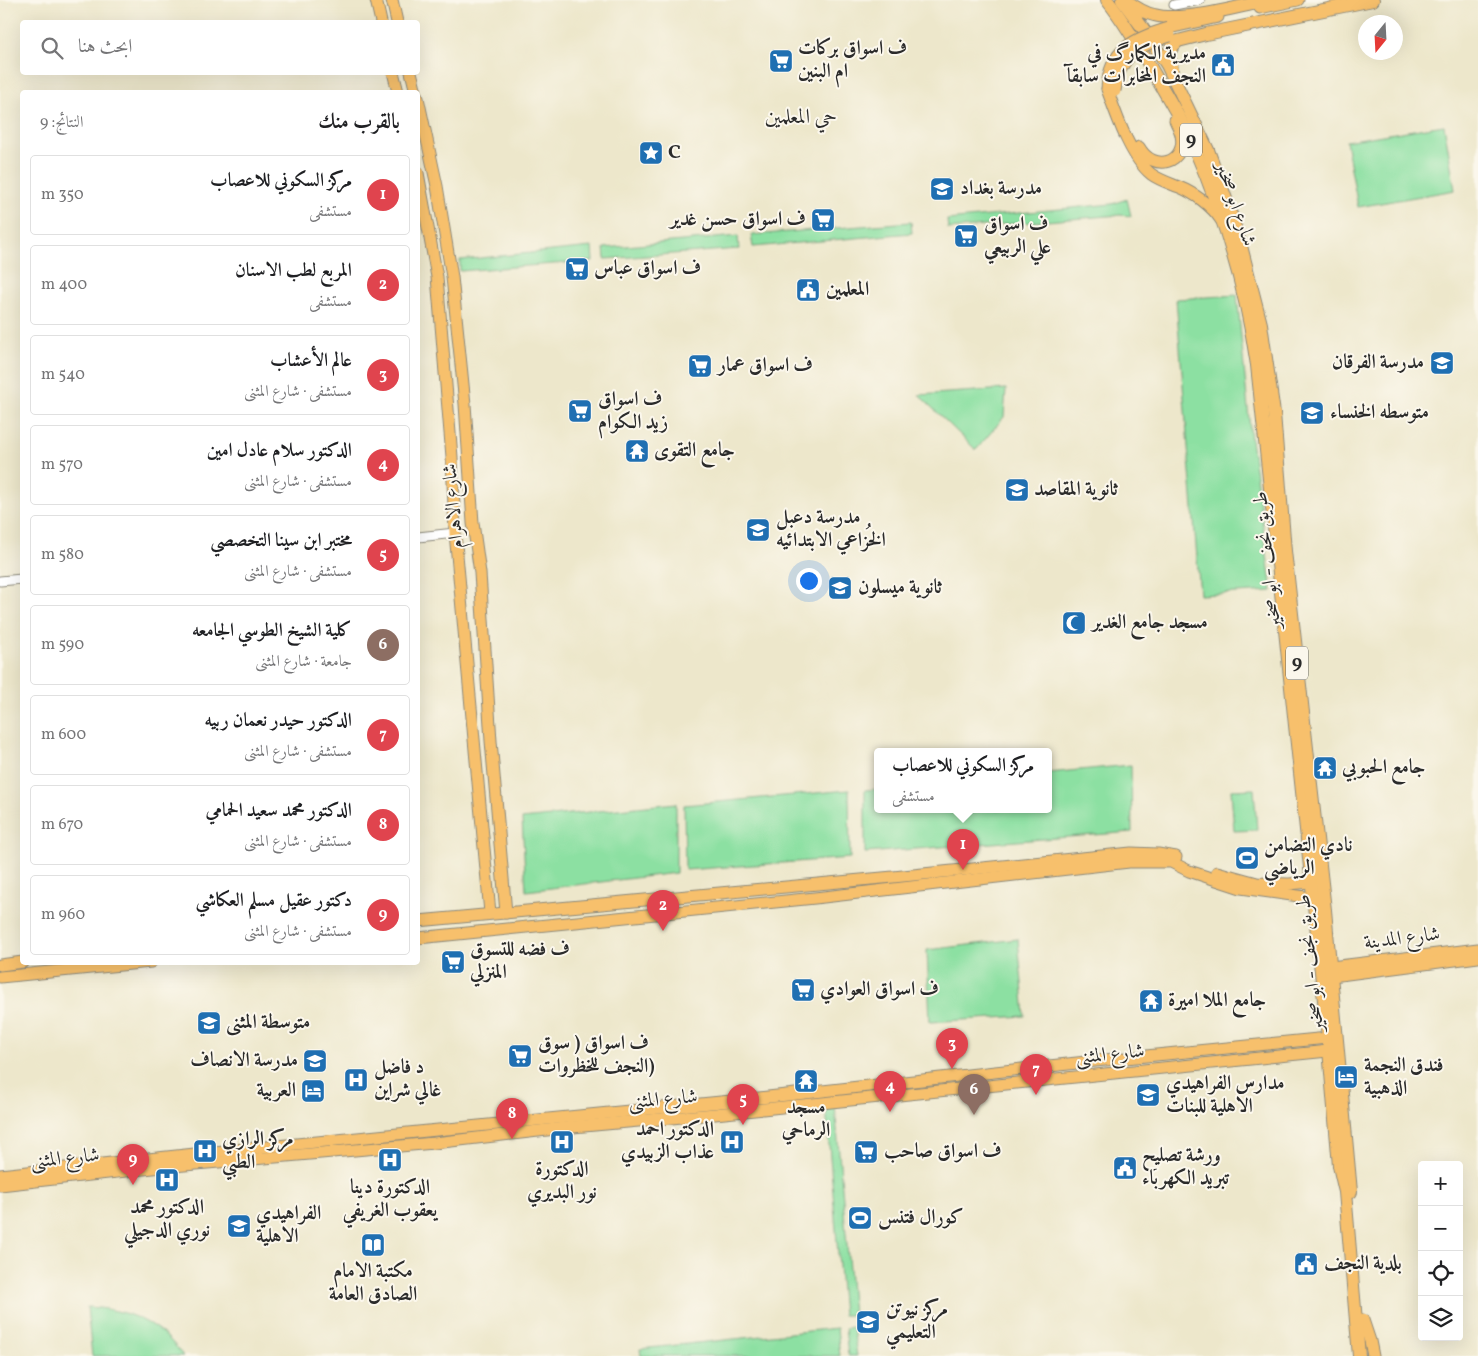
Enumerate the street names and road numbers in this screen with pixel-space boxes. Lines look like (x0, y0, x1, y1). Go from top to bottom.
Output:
road number: 9 (1180, 124, 1202, 156)
street label: شارع ابو صخير (1205, 156, 1263, 251)
street label: شارع الاهرام (436, 462, 474, 550)
street label: طريق نجف - ابو صخير (1247, 490, 1289, 632)
road number: 9 (1286, 646, 1308, 680)
street label: طريق نجف - ابو صخير (1290, 893, 1332, 1035)
street label: شارع المدينة (1362, 920, 1442, 960)
street label: شارع المثنى (1074, 1037, 1146, 1075)
street label: شارع المثنى (627, 1083, 699, 1119)
street label: شارع المثنى (29, 1141, 101, 1179)

